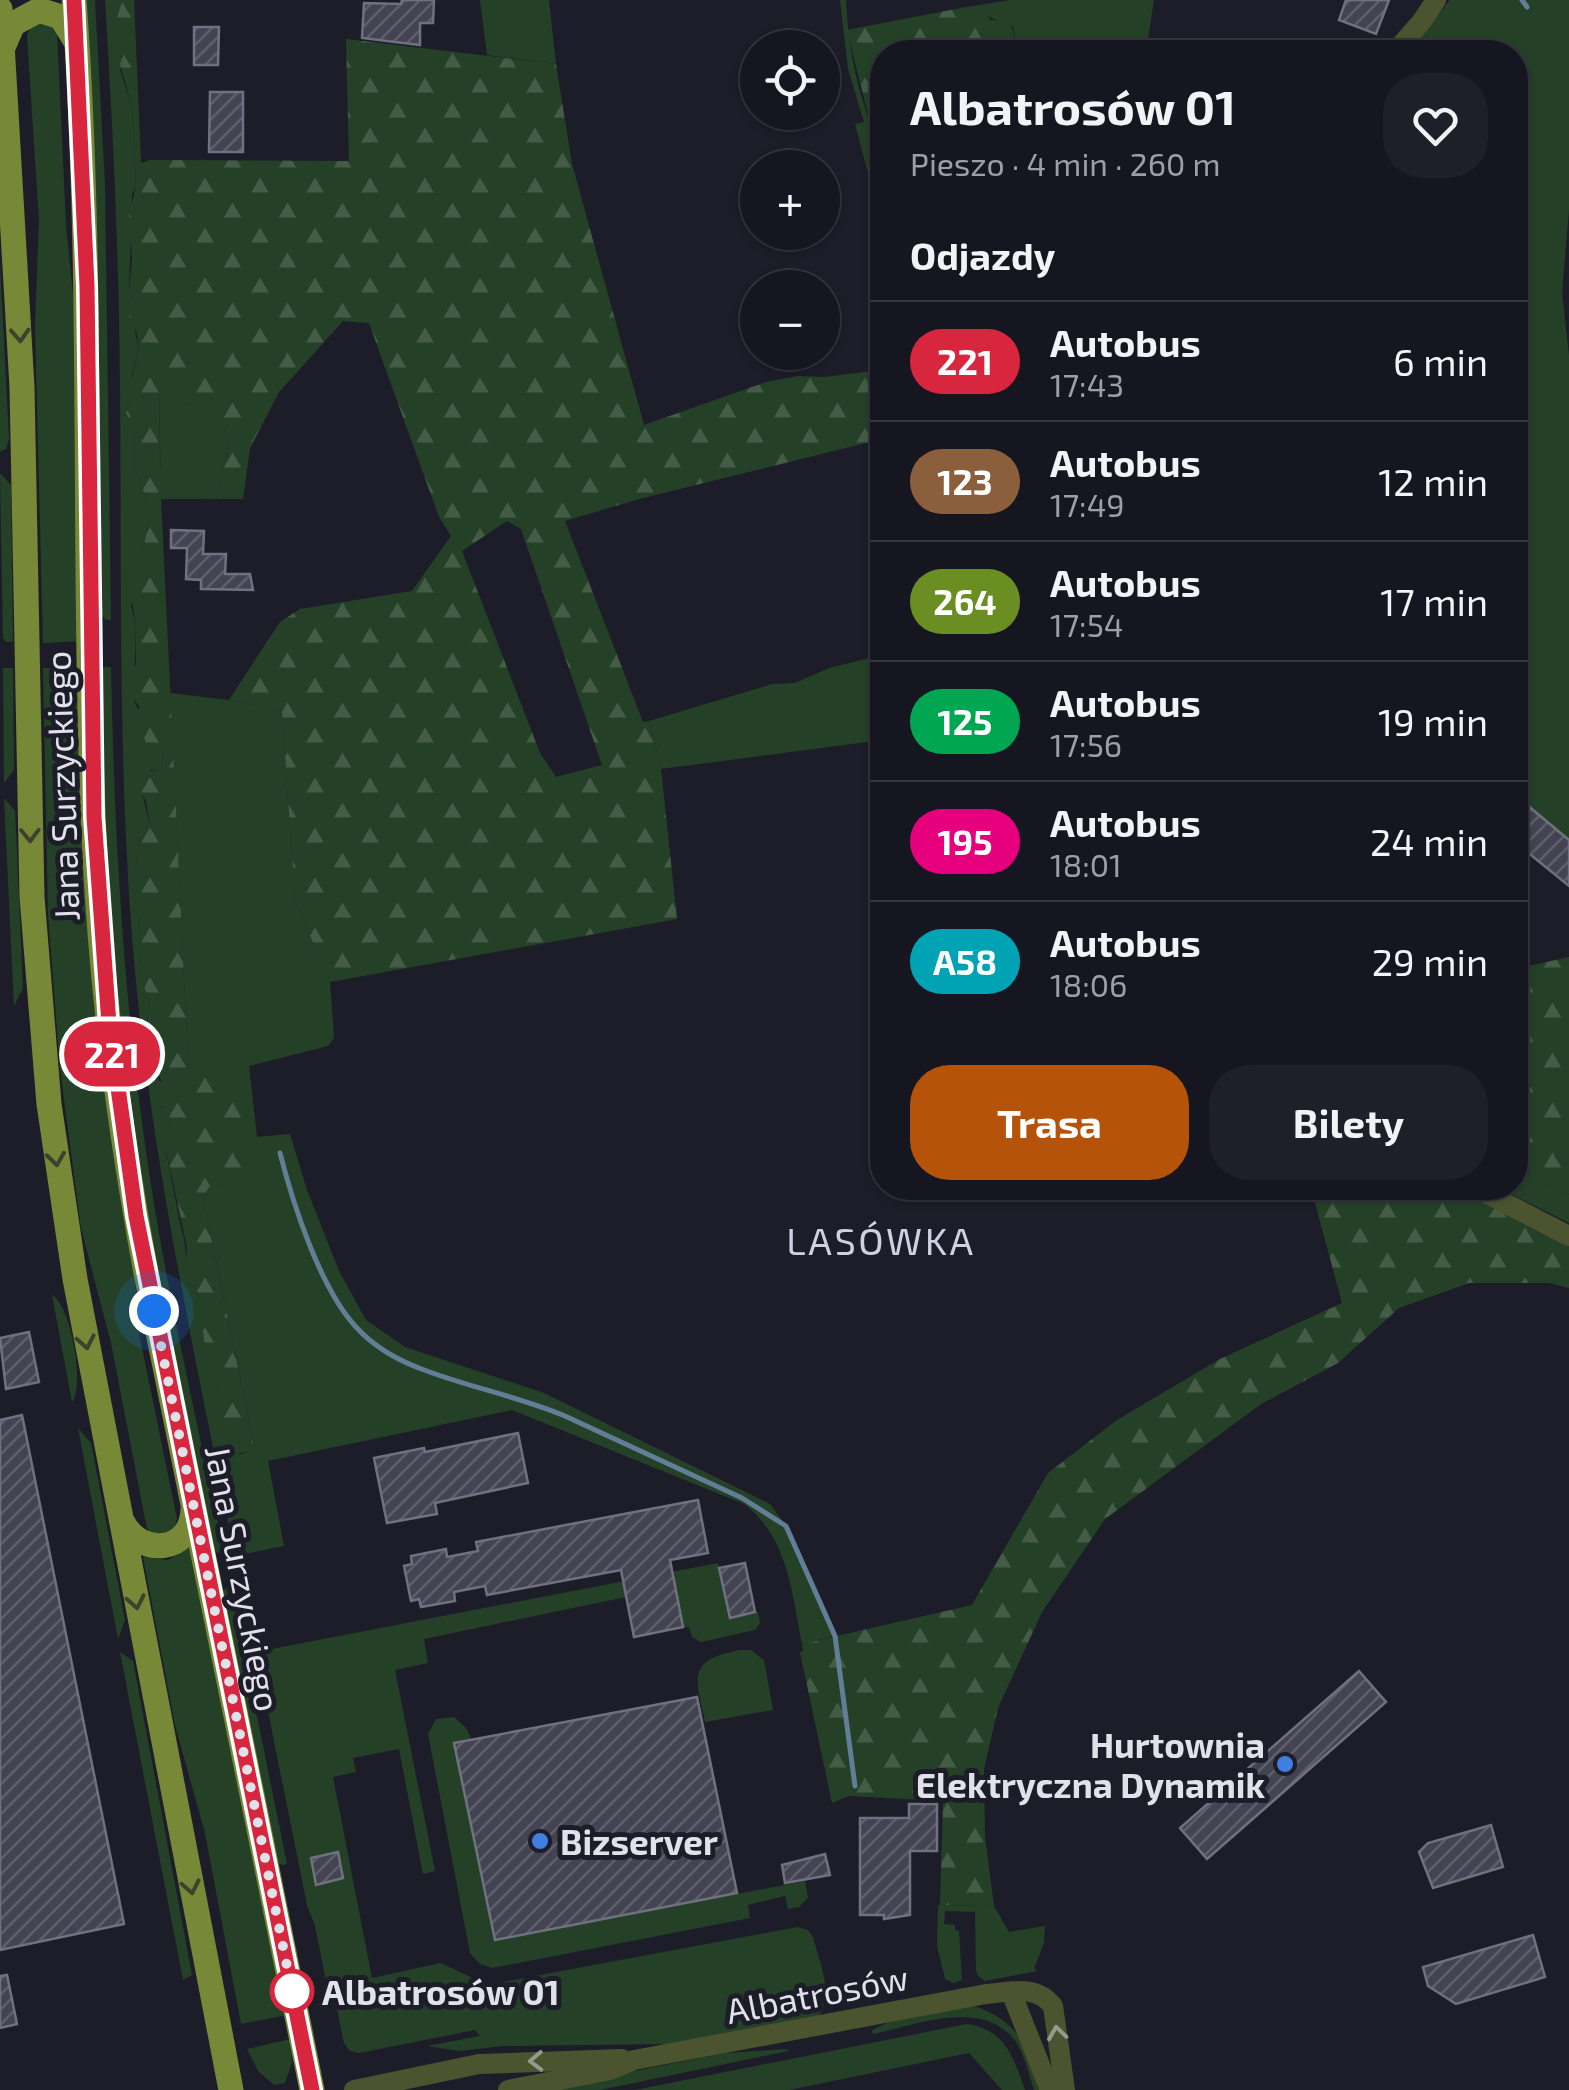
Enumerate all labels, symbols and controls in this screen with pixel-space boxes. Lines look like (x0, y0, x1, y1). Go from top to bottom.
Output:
map controls (740, 30, 840, 370)
button: locate (740, 30, 840, 130)
button: heart (1383, 73, 1488, 178)
text: Albatrosów 01 (910, 77, 1236, 135)
text: Pieszo · 4 min · 260 m (910, 144, 1221, 182)
button: + (740, 150, 840, 250)
text: Odjazdy (910, 232, 1055, 278)
button: − (740, 270, 840, 370)
text: Autobus (1050, 319, 1201, 365)
one-way arrow (9, 327, 30, 343)
text: 6 min (1393, 338, 1488, 384)
text: 221 (937, 340, 993, 382)
text: 17:43 (1050, 365, 1124, 403)
text: Autobus (1050, 439, 1201, 485)
text: 12 min (1378, 458, 1488, 504)
text: 123 (937, 460, 993, 502)
text: 17:49 (1050, 485, 1125, 523)
text: Autobus (1050, 559, 1201, 605)
text: 17 min (1380, 578, 1488, 624)
text: 264 (933, 580, 997, 622)
text: 17:54 (1050, 605, 1124, 643)
street label: Jana Surzyckiego (35, 650, 87, 922)
text: Autobus (1050, 679, 1201, 725)
text: 19 min (1378, 698, 1488, 744)
text: 125 (938, 700, 992, 742)
text: 17:56 (1050, 725, 1122, 763)
text: Autobus (1050, 799, 1201, 845)
text: 24 min (1370, 818, 1488, 864)
text: 195 (937, 820, 993, 862)
one-way arrow (20, 827, 41, 843)
text: 18:01 (1050, 845, 1122, 883)
text: Autobus (1050, 919, 1201, 965)
text: 29 min (1372, 938, 1488, 984)
text: A58 (933, 940, 997, 982)
text: 18:06 (1050, 965, 1127, 1003)
line badge: 221 (54, 1022, 170, 1086)
text: 221 (84, 1033, 140, 1075)
button: Trasa (910, 1065, 1189, 1180)
button: Bilety (1209, 1065, 1488, 1180)
one-way arrow (45, 1150, 66, 1167)
district label: LASÓWKA (786, 1217, 976, 1263)
your location (129, 1286, 179, 1336)
one-way arrow (75, 1333, 96, 1350)
street label: Jana Surzyckiego (198, 1442, 290, 1714)
one-way arrow (124, 1594, 145, 1611)
place label: Hurtownia Elektryczna Dynamik (916, 1723, 1265, 1806)
marker: Hurtownia Elektryczna Dynamik (1274, 1753, 1296, 1775)
place label: Bizserver (560, 1820, 718, 1862)
marker: Bizserver (529, 1830, 551, 1852)
one-way arrow (180, 1879, 201, 1896)
street label: Albatrosów (722, 1955, 912, 2031)
marker: Albatrosów 01 (271, 1970, 313, 2012)
place label: Albatrosów 01 (322, 1970, 560, 2012)
one-way arrow (1048, 2025, 1069, 2042)
one-way arrow (528, 2050, 544, 2071)

